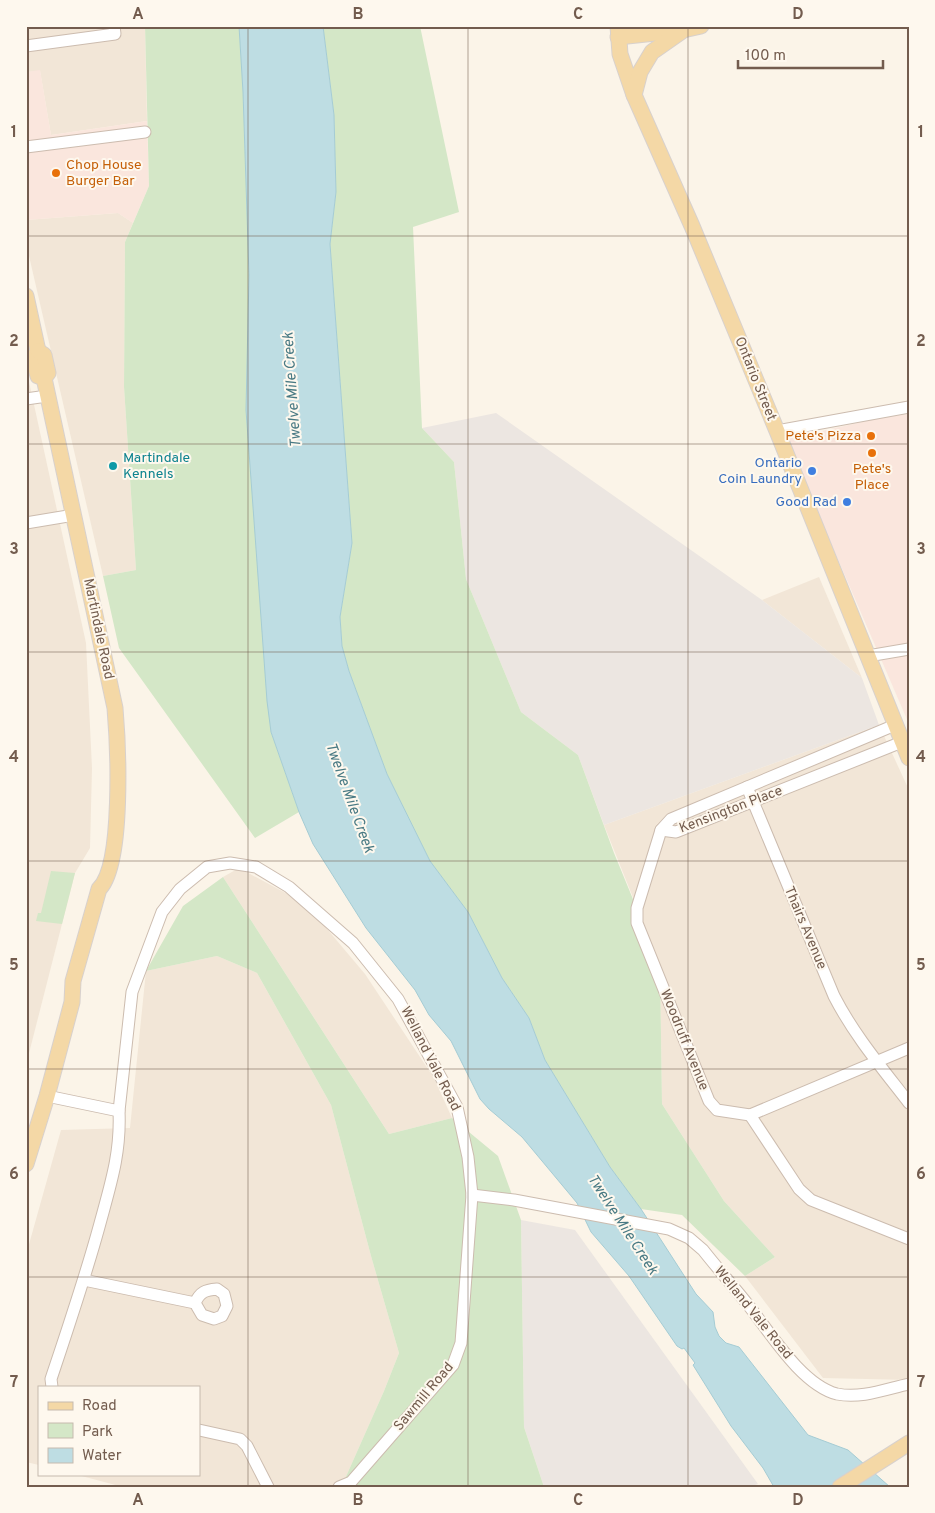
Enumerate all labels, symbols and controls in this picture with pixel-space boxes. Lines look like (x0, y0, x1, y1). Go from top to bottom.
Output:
text: A (132, 5, 144, 25)
text: B (352, 5, 364, 25)
text: C (573, 5, 583, 25)
text: D (792, 5, 804, 25)
scale bar (738, 38, 882, 70)
text: 100 m (745, 47, 786, 66)
text: 1 (11, 123, 17, 143)
text: 1 (918, 123, 924, 143)
place label: Chop House Burger Bar (66, 157, 142, 190)
marker: Chop House Burger Bar (50, 167, 62, 179)
water label: Twelve Mile Creek (279, 331, 307, 448)
text: 2 (9, 332, 19, 352)
text: 2 (916, 332, 926, 352)
street label: Ontario Street (730, 334, 780, 424)
place label: Pete's Pizza (785, 428, 861, 445)
marker: Pete's Pizza (865, 430, 877, 442)
marker: Pete's Place (866, 447, 878, 459)
place label: Martindale Kennels (123, 450, 190, 483)
place label: Ontario Coin Laundry (718, 455, 802, 488)
marker: Martindale Kennels (107, 460, 119, 472)
place label: Pete's Place (853, 461, 891, 494)
marker: Ontario Coin Laundry (806, 465, 818, 477)
place label: Good Rad (776, 494, 837, 511)
marker: Good Rad (841, 496, 853, 508)
text: 3 (9, 540, 19, 560)
text: 3 (916, 540, 926, 560)
street label: Martindale Road (79, 577, 117, 681)
water label: Twelve Mile Creek (320, 740, 378, 856)
text: 4 (9, 748, 19, 768)
text: 4 (916, 748, 926, 768)
street label: Kensington Place (677, 782, 785, 838)
street label: Thairs Avenue (780, 884, 830, 972)
text: 5 (9, 956, 19, 976)
text: 5 (916, 956, 926, 976)
street label: Woodruff Avenue (656, 987, 712, 1093)
street label: Welland Vale Road (396, 1004, 464, 1114)
text: 6 (9, 1165, 19, 1185)
text: 6 (916, 1165, 926, 1185)
water label: Twelve Mile Creek (582, 1171, 662, 1279)
street label: Welland Vale Road (710, 1263, 796, 1363)
street label: Sawmill Road (390, 1359, 458, 1435)
text: 7 (10, 1373, 18, 1393)
text: 7 (917, 1373, 925, 1393)
legend (38, 1386, 200, 1476)
text: Road (82, 1397, 117, 1416)
text: Park (82, 1423, 113, 1442)
text: Water (82, 1447, 122, 1466)
text: A (132, 1491, 144, 1511)
text: B (352, 1491, 364, 1511)
text: C (573, 1491, 583, 1511)
text: D (792, 1491, 804, 1511)

